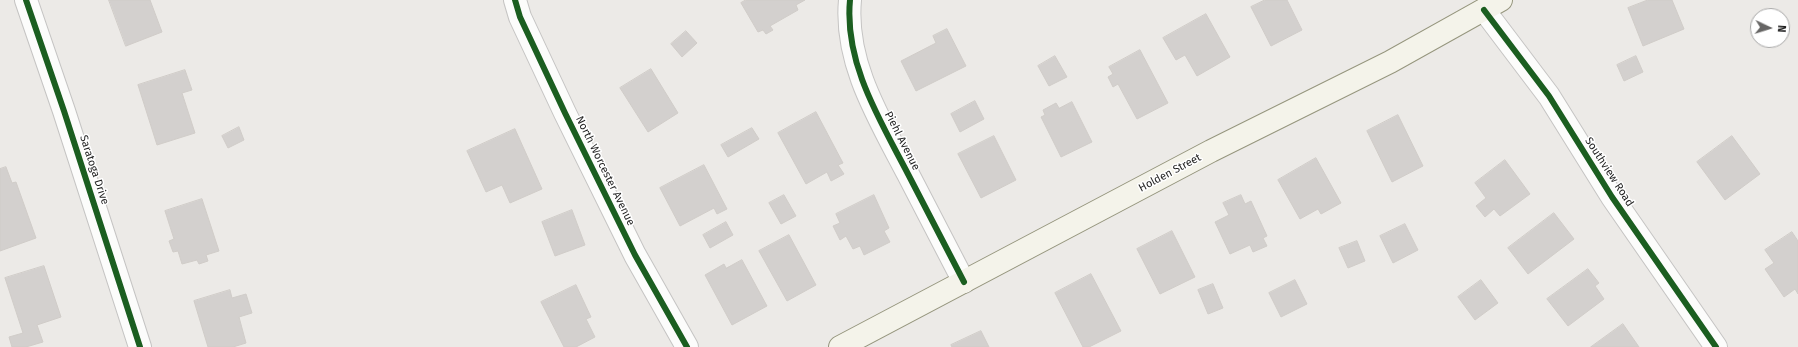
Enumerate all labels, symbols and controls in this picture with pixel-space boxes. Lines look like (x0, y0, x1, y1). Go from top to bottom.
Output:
north arrow (1750, 8, 1790, 48)
text: N (1775, 25, 1788, 33)
street label: Piehl Avenue (881, 109, 923, 173)
street label: North Worcester Avenue (573, 114, 637, 228)
street label: Saratoga Drive (77, 134, 111, 206)
street label: Southview Road (1582, 135, 1636, 209)
street label: Holden Street (1137, 151, 1203, 195)

